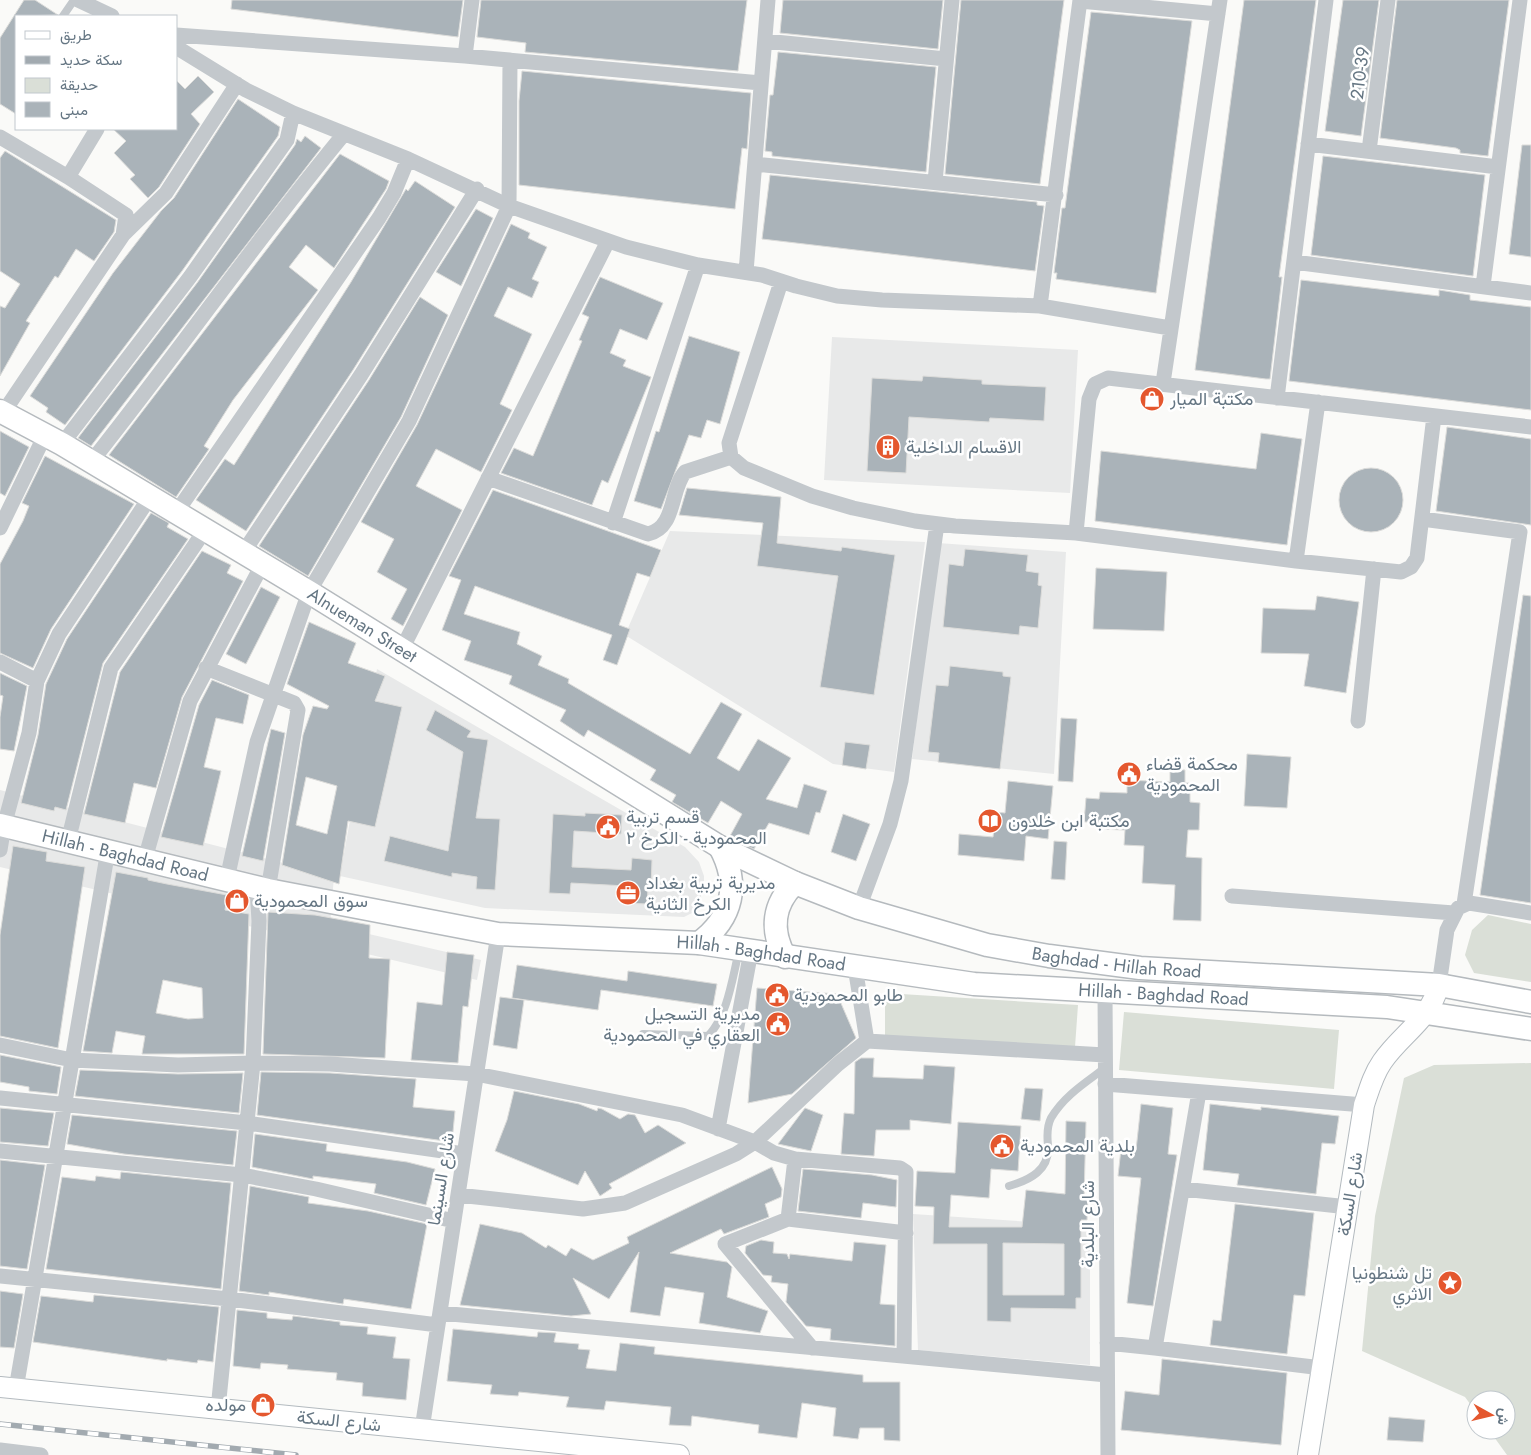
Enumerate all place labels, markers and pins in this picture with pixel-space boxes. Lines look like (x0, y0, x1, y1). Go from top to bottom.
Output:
shop icon: مكتبة الميار (1139, 386, 1165, 412)
place label: مكتبة الميار (1169, 386, 1253, 412)
building icon: الاقسام الداخلية (875, 434, 901, 460)
place label: الاقسام الداخلية (906, 434, 1021, 460)
place label: محكمة قضاء المحمودية (1146, 751, 1238, 798)
public building icon: محكمة قضاء المحمودية (1116, 761, 1142, 787)
place label: قسم تربية المحمودية - الكرخ ٢ (626, 804, 767, 851)
library icon: مكتبة ابن خلدون (977, 808, 1003, 834)
place label: مكتبة ابن خلدون (1008, 808, 1130, 834)
public building icon: قسم تربية المحمودية - الكرخ ٢ (595, 814, 621, 840)
place label: مديرية تربية بغداد الكرخ الثانية (646, 870, 775, 917)
office icon: مديرية تربية بغداد الكرخ الثانية (615, 880, 641, 906)
shop icon: سوق المحمودية (224, 888, 250, 914)
place label: سوق المحمودية (254, 888, 368, 914)
public building icon: طابو المحمودية (764, 982, 790, 1008)
place label: طابو المحمودية (794, 982, 903, 1008)
place label: مديرية التسجيل العقاري في المحمودية (603, 1001, 760, 1050)
public building icon: مديرية التسجيل العقاري في المحمودية (765, 1011, 791, 1037)
public building icon: بلدية المحمودية (989, 1133, 1015, 1159)
place label: بلدية المحمودية (1020, 1133, 1135, 1159)
place label: تل شنطونيا الاثري (1352, 1260, 1432, 1309)
place icon: تل شنطونيا الاثري (1437, 1270, 1463, 1296)
place label: مولده (205, 1392, 246, 1418)
shop icon: مولده (250, 1392, 276, 1418)

